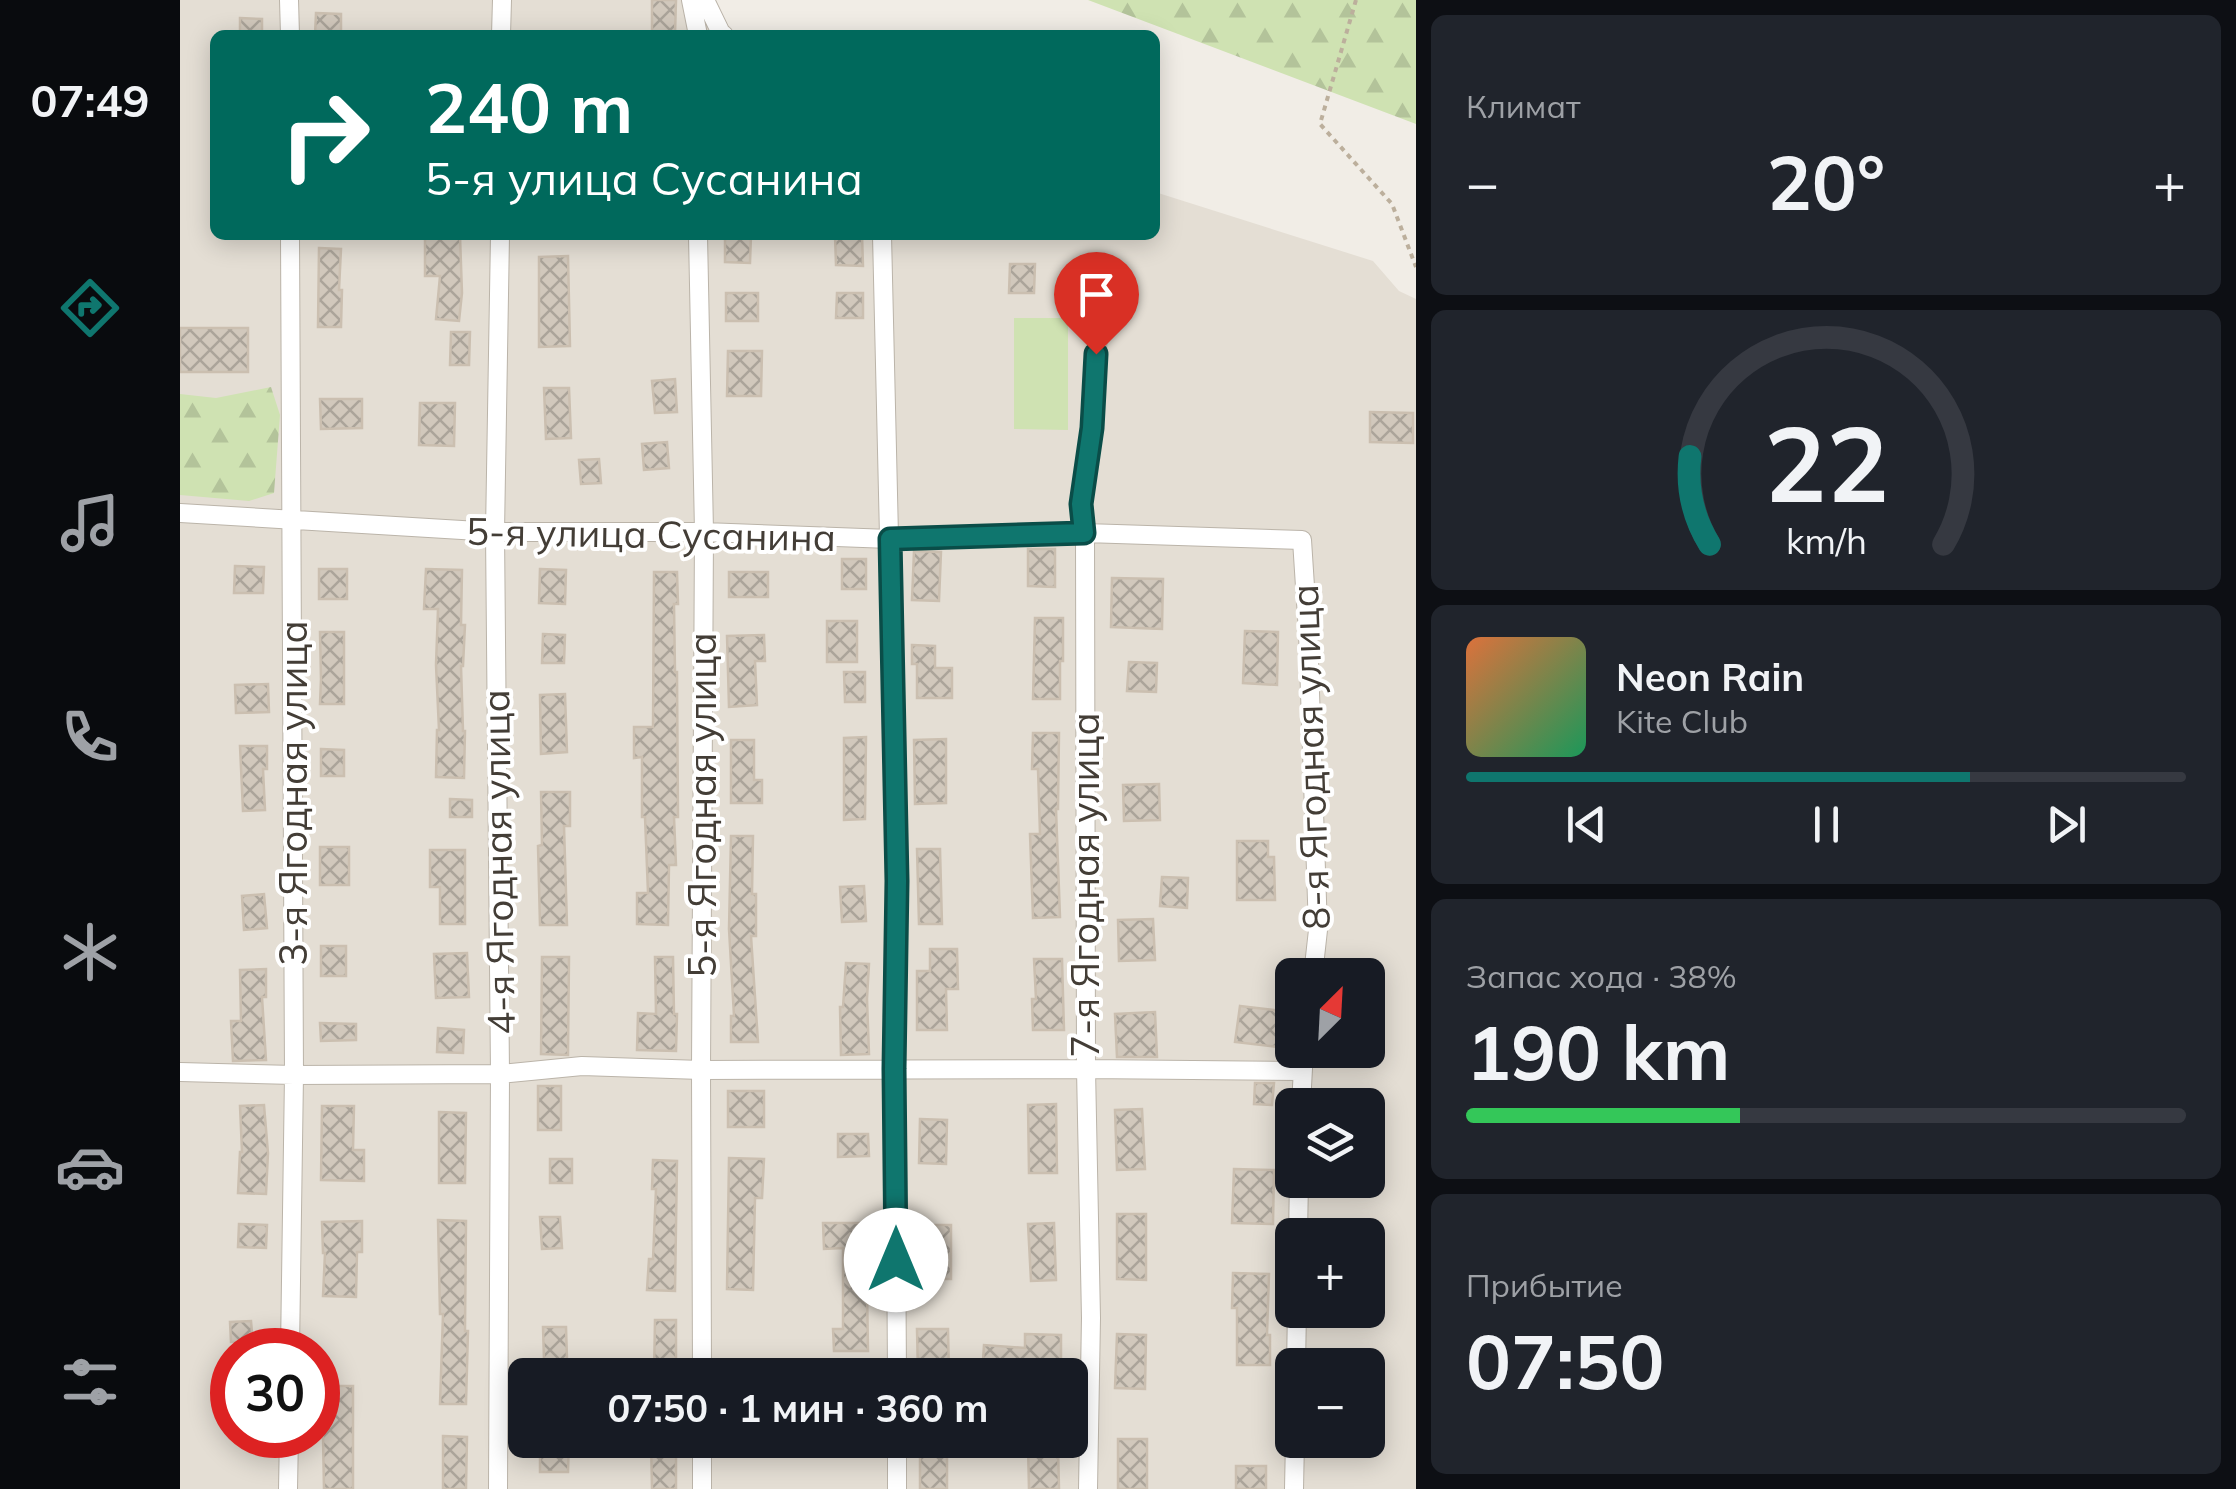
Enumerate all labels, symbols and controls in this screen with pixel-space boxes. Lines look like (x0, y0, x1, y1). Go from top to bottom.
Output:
text: 240 m (425, 63, 633, 151)
icon: right (260, 70, 390, 200)
text: 07:49 (30, 72, 150, 128)
text: Климат (1466, 86, 1580, 126)
text: 20° (1767, 135, 1885, 229)
text: − (1466, 148, 1499, 217)
text: + (2153, 148, 2186, 217)
text: 5-я улица Сусанина (425, 150, 863, 206)
pin (1054, 252, 1139, 355)
icon: arrive (1069, 267, 1124, 322)
icon: directions (55, 273, 125, 343)
text: 22 (1764, 397, 1888, 528)
icon: music (55, 488, 125, 558)
street label: 5-я улица Сусанина (466, 507, 836, 561)
text: km/h (1786, 518, 1866, 563)
street label: 8-я Ягодная улица (1280, 584, 1340, 930)
street label: 3-я Ягодная улица (269, 620, 317, 966)
street label: 5-я Ягодная улица (678, 632, 726, 978)
text: Neon Rain (1616, 653, 1804, 701)
street label: 4-я Ягодная улица (471, 689, 525, 1035)
text: Kite Club (1616, 701, 1748, 741)
icon: phone (55, 702, 125, 772)
street label: 7-я Ягодная улица (1061, 712, 1109, 1058)
icon: previous (1559, 797, 1614, 852)
icon: pause (1799, 797, 1854, 852)
icon: next (2039, 797, 2094, 852)
icon: climate (55, 917, 125, 987)
text: Запас хода · 38% (1466, 956, 1737, 996)
north arrow (1275, 958, 1385, 1068)
map controls (1275, 958, 1385, 1458)
text: 190 km (1466, 1005, 1730, 1099)
button: layers (1275, 1088, 1385, 1198)
icon: car (55, 1132, 125, 1202)
position arrow (844, 1208, 948, 1312)
button: + (1275, 1218, 1385, 1328)
text: Прибытие (1466, 1265, 1623, 1305)
text: 07:50 (1466, 1314, 1665, 1408)
speed limit sign: 30 (210, 1328, 340, 1458)
icon: filters (55, 1347, 125, 1417)
button: − (1275, 1348, 1385, 1458)
text: 07:50 · 1 мин · 360 m (608, 1384, 988, 1432)

